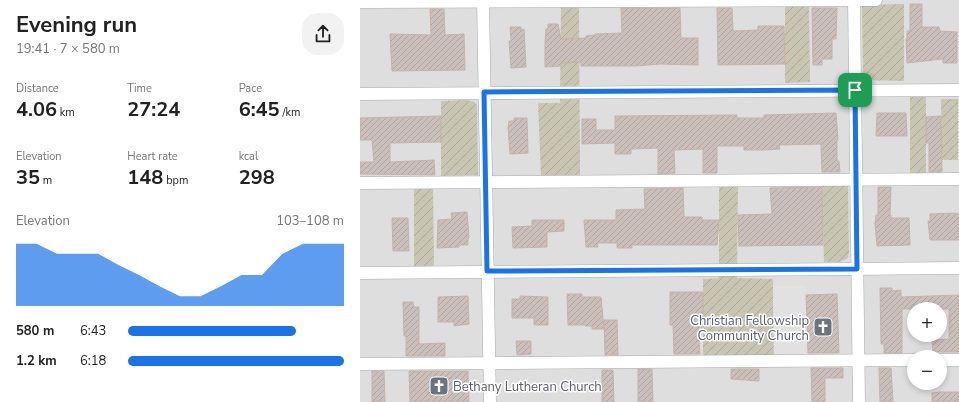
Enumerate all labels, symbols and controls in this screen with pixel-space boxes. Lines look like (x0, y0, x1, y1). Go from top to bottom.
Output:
text: Evening run (16, 10, 137, 40)
button: share (302, 13, 344, 55)
text: 19:41 · 7 × 580 m (16, 40, 120, 58)
pin (838, 73, 872, 107)
icon: arrive (844, 79, 866, 101)
text: Distance (16, 81, 59, 96)
text: Time (127, 81, 152, 96)
text: Pace (239, 81, 262, 96)
text: 4.06 (16, 96, 57, 123)
text: 27:24 (127, 96, 180, 123)
text: 6:45 (239, 96, 280, 123)
text: km (57, 105, 75, 120)
text: /km (280, 105, 300, 120)
text: Elevation (16, 149, 62, 164)
text: Heart rate (127, 149, 178, 164)
text: kcal (239, 149, 258, 164)
text: 35 (16, 164, 40, 191)
text: 148 (127, 164, 163, 191)
text: 298 (239, 164, 275, 191)
text: m (40, 173, 52, 188)
text: bpm (163, 173, 188, 188)
text: Elevation (16, 212, 70, 230)
text: 103–108 m (276, 212, 344, 230)
map controls (907, 302, 947, 390)
button: + (907, 302, 947, 342)
place label: Christian Fellowship Community Church (690, 312, 809, 345)
church icon: Christian Fellowship Community Church (812, 316, 834, 338)
text: 580 m (16, 322, 54, 340)
text: 6:43 (80, 322, 106, 340)
button: − (907, 350, 947, 390)
text: 1.2 km (16, 352, 57, 370)
text: 6:18 (80, 352, 106, 370)
church icon: Bethany Lutheran Church (428, 375, 450, 397)
place label: Bethany Lutheran Church (453, 378, 602, 396)

